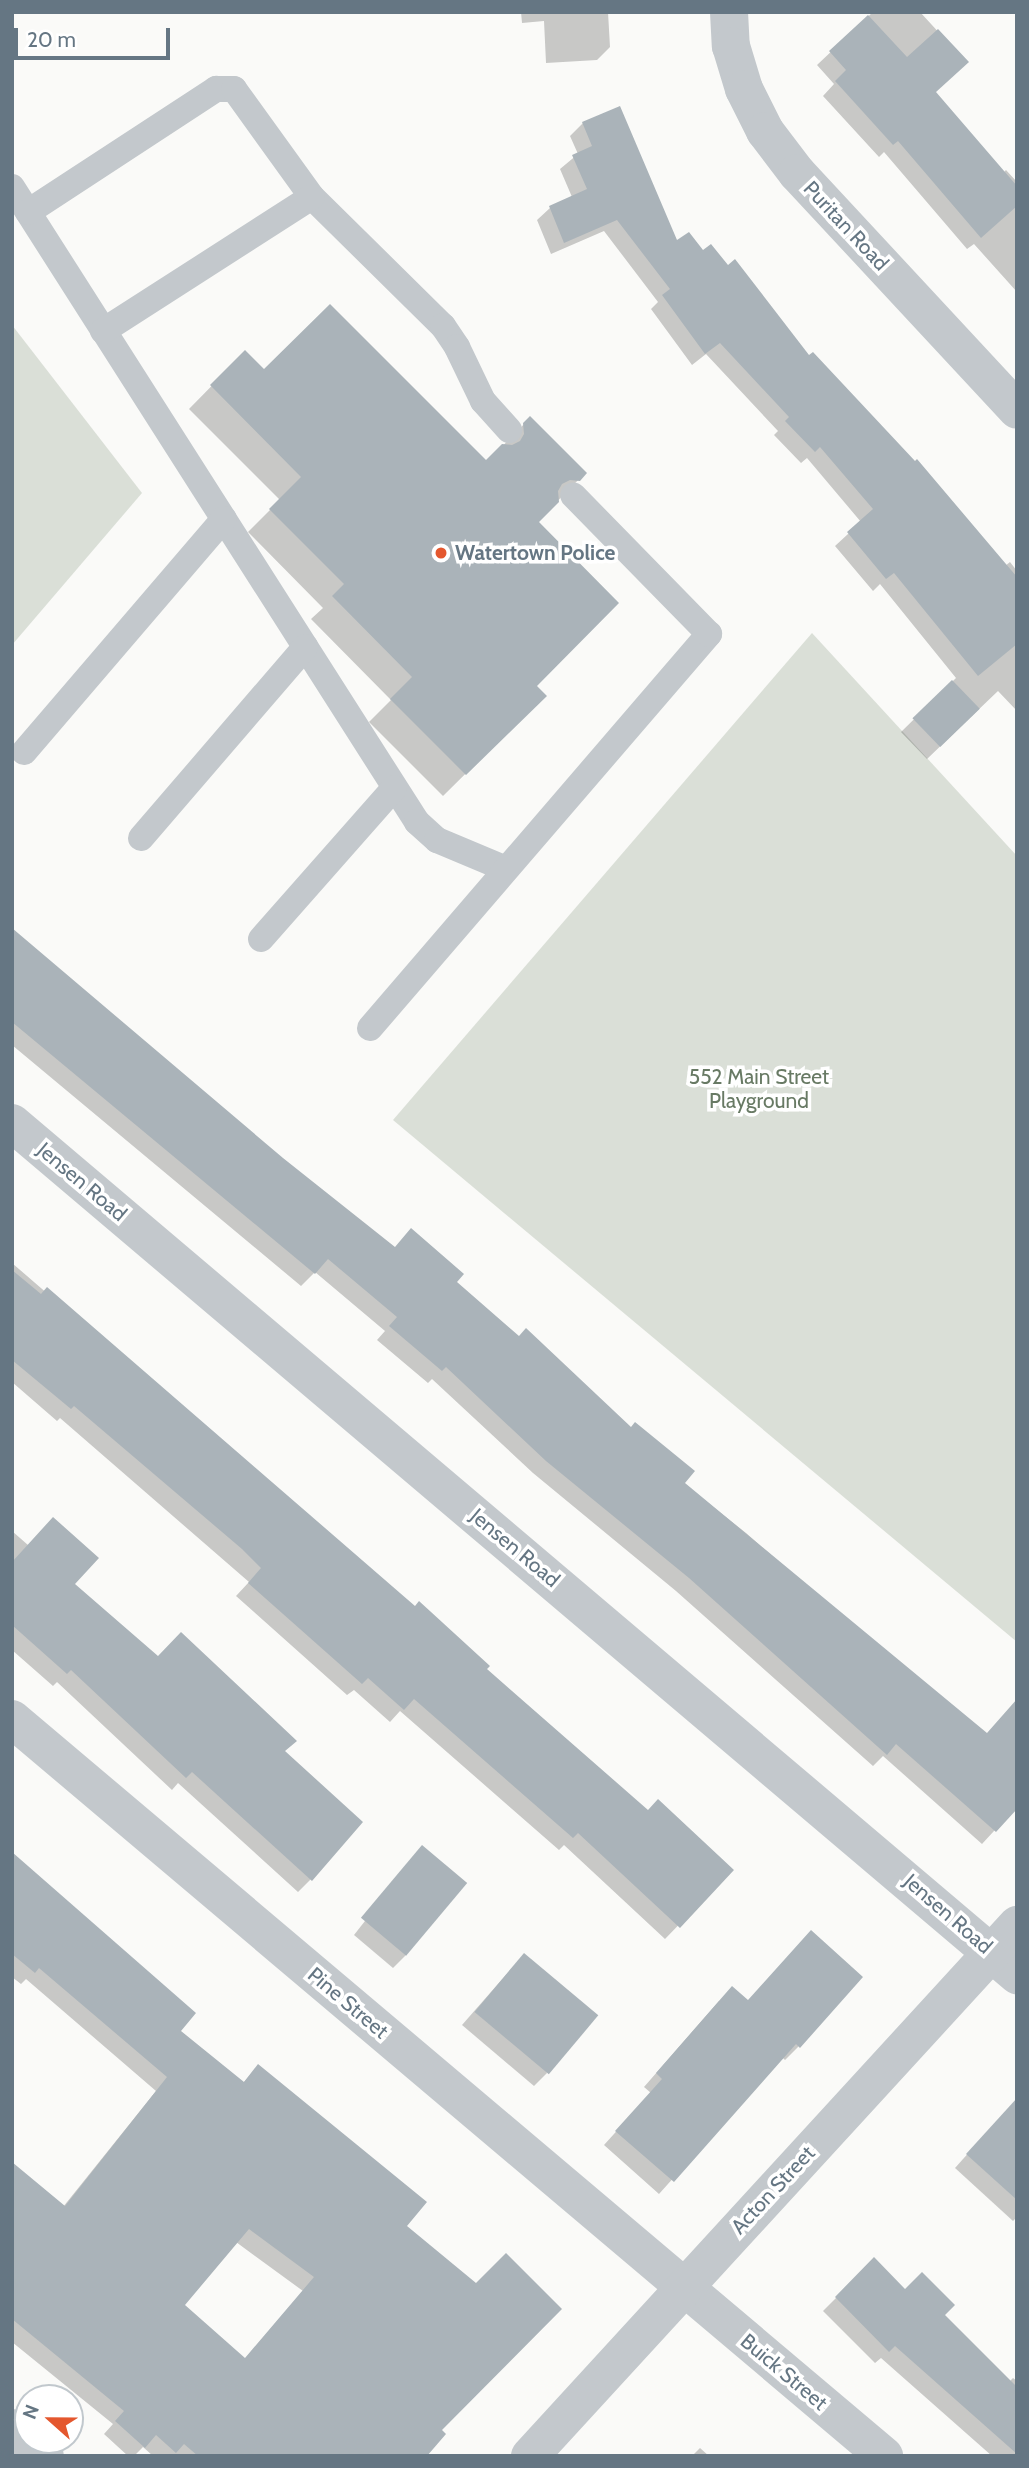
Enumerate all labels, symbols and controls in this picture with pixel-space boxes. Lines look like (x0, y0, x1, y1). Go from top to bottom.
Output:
scale bar (18, 14, 173, 58)
text: 20 m (27, 27, 76, 52)
street label: Puritan Road (798, 176, 894, 276)
place label: Watertown Police (455, 540, 615, 566)
marker: Watertown Police (433, 545, 449, 561)
park label: 552 Main Street Playground (689, 1064, 829, 1114)
street label: Jensen Road (32, 1137, 132, 1227)
street label: Jensen Road (465, 1503, 565, 1593)
street label: Jensen Road (899, 1869, 997, 1959)
street label: Pine Street (303, 1962, 393, 2044)
street label: Acton Street (726, 2141, 820, 2239)
street label: Buick Street (735, 2328, 833, 2416)
north arrow (14, 2384, 84, 2454)
text: N (18, 2402, 44, 2422)

